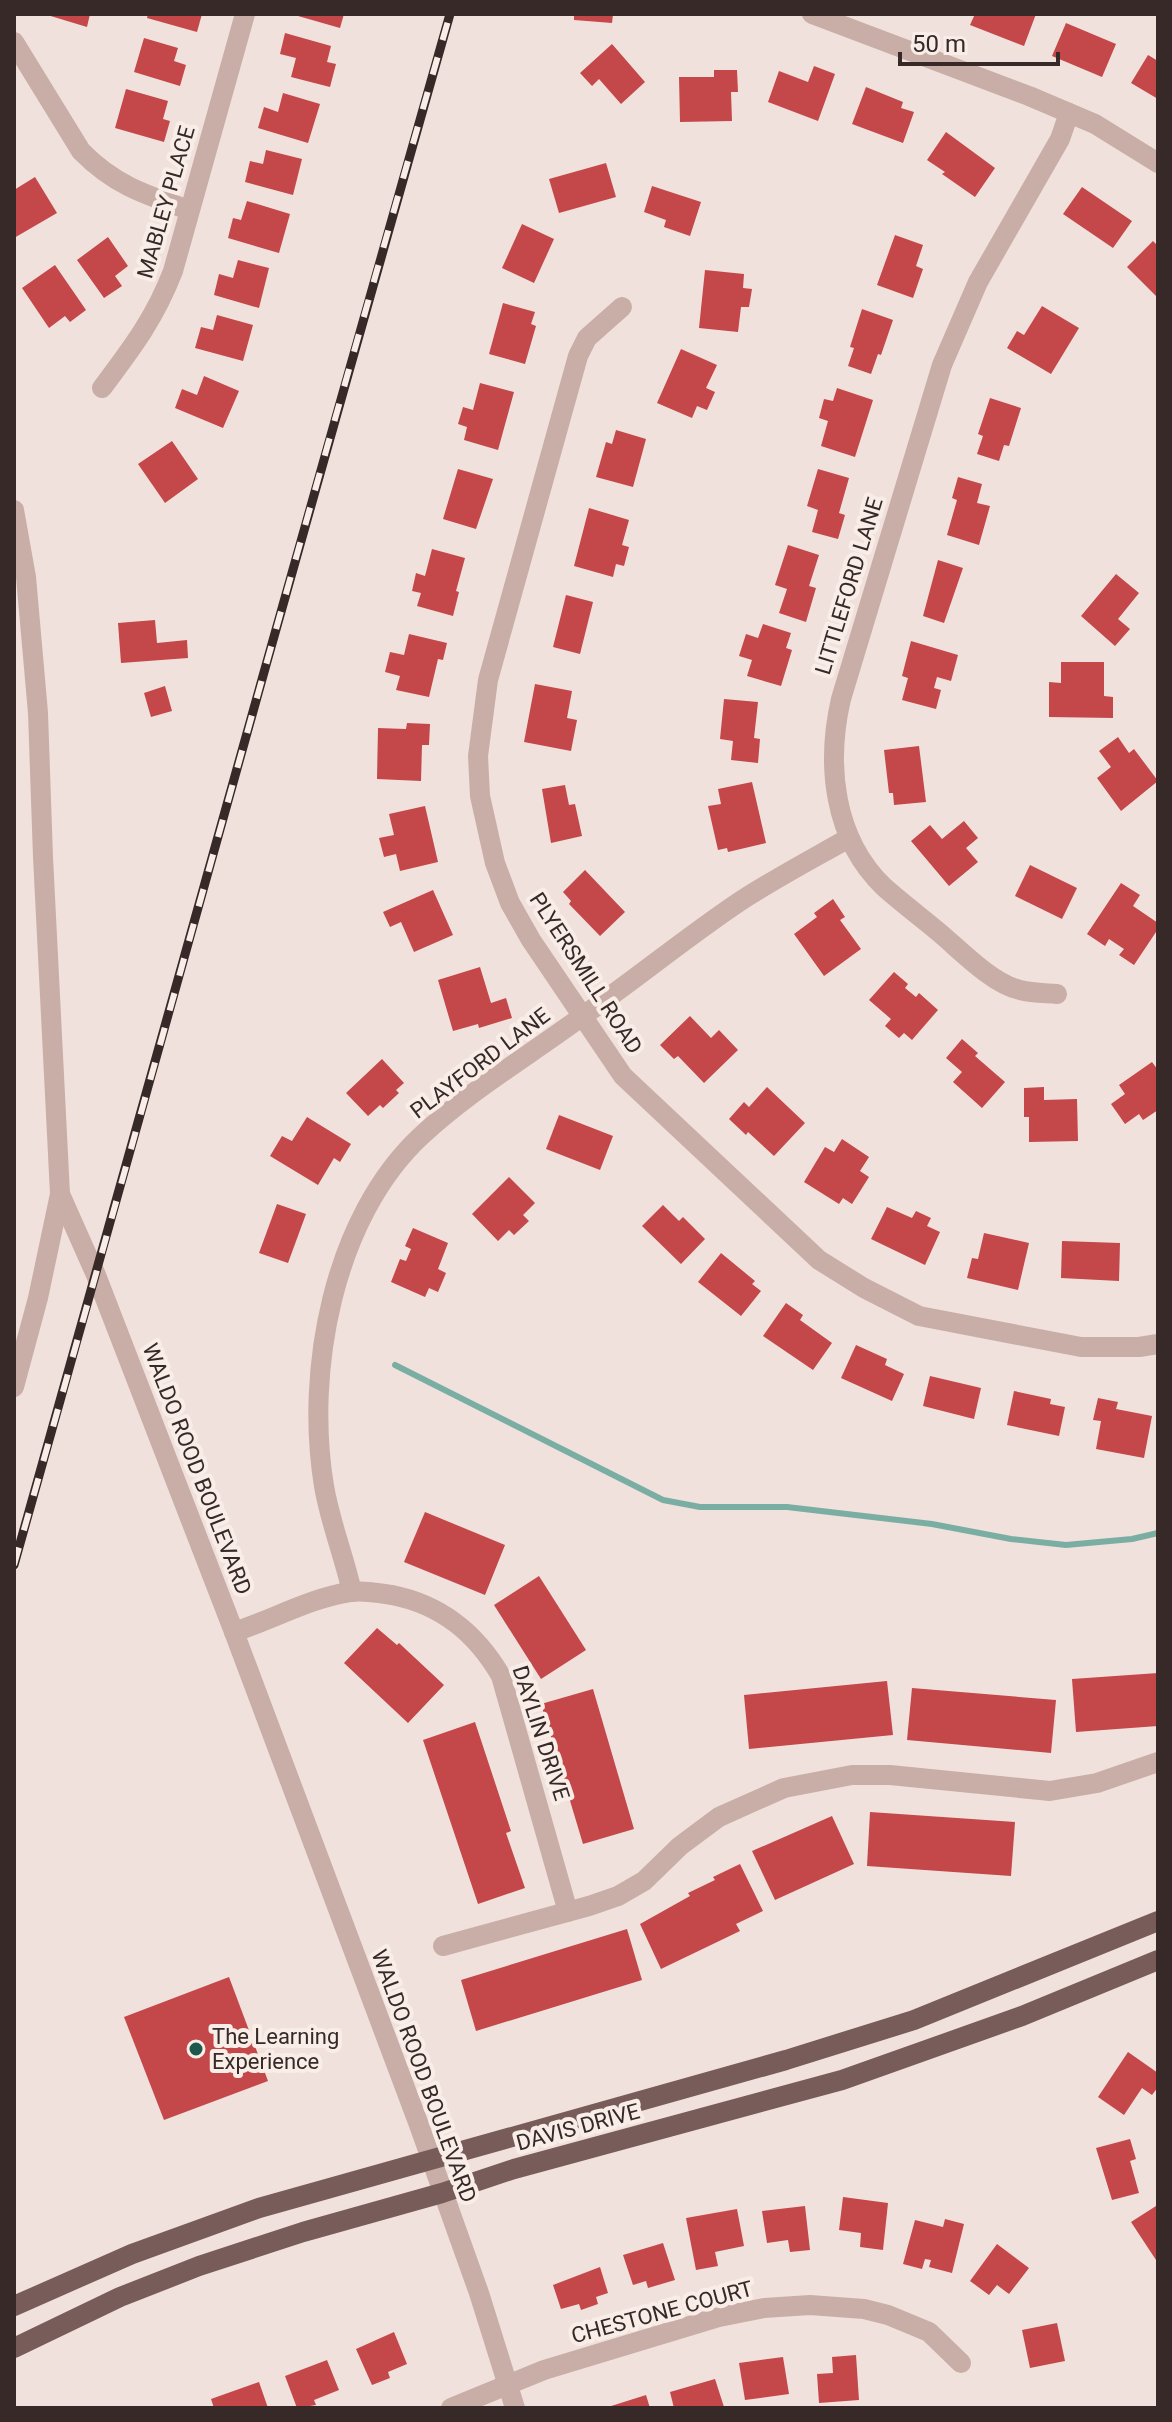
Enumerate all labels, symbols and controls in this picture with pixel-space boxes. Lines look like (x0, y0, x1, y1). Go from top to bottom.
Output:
scale bar (900, 16, 1058, 66)
text: 50 m (912, 30, 966, 58)
street label: MABLEY PLACE (132, 123, 200, 281)
street label: LITTLEFORD LANE (810, 495, 888, 677)
street label: PLYERSMILL ROAD (525, 888, 647, 1058)
street label: PLAYFORD LANE (405, 1003, 555, 1123)
street label: WALDO ROOD BOULEVARD (137, 1340, 257, 1598)
street label: DAYLIN DRIVE (507, 1662, 575, 1804)
street label: WALDO ROOD BOULEVARD (367, 1946, 481, 2206)
place label: The Learning Experience (212, 2024, 339, 2074)
marker: The Learning Experience (187, 2040, 205, 2058)
street label: DAVIS DRIVE (514, 2099, 642, 2155)
street label: CHESTONE COURT (569, 2276, 755, 2348)

